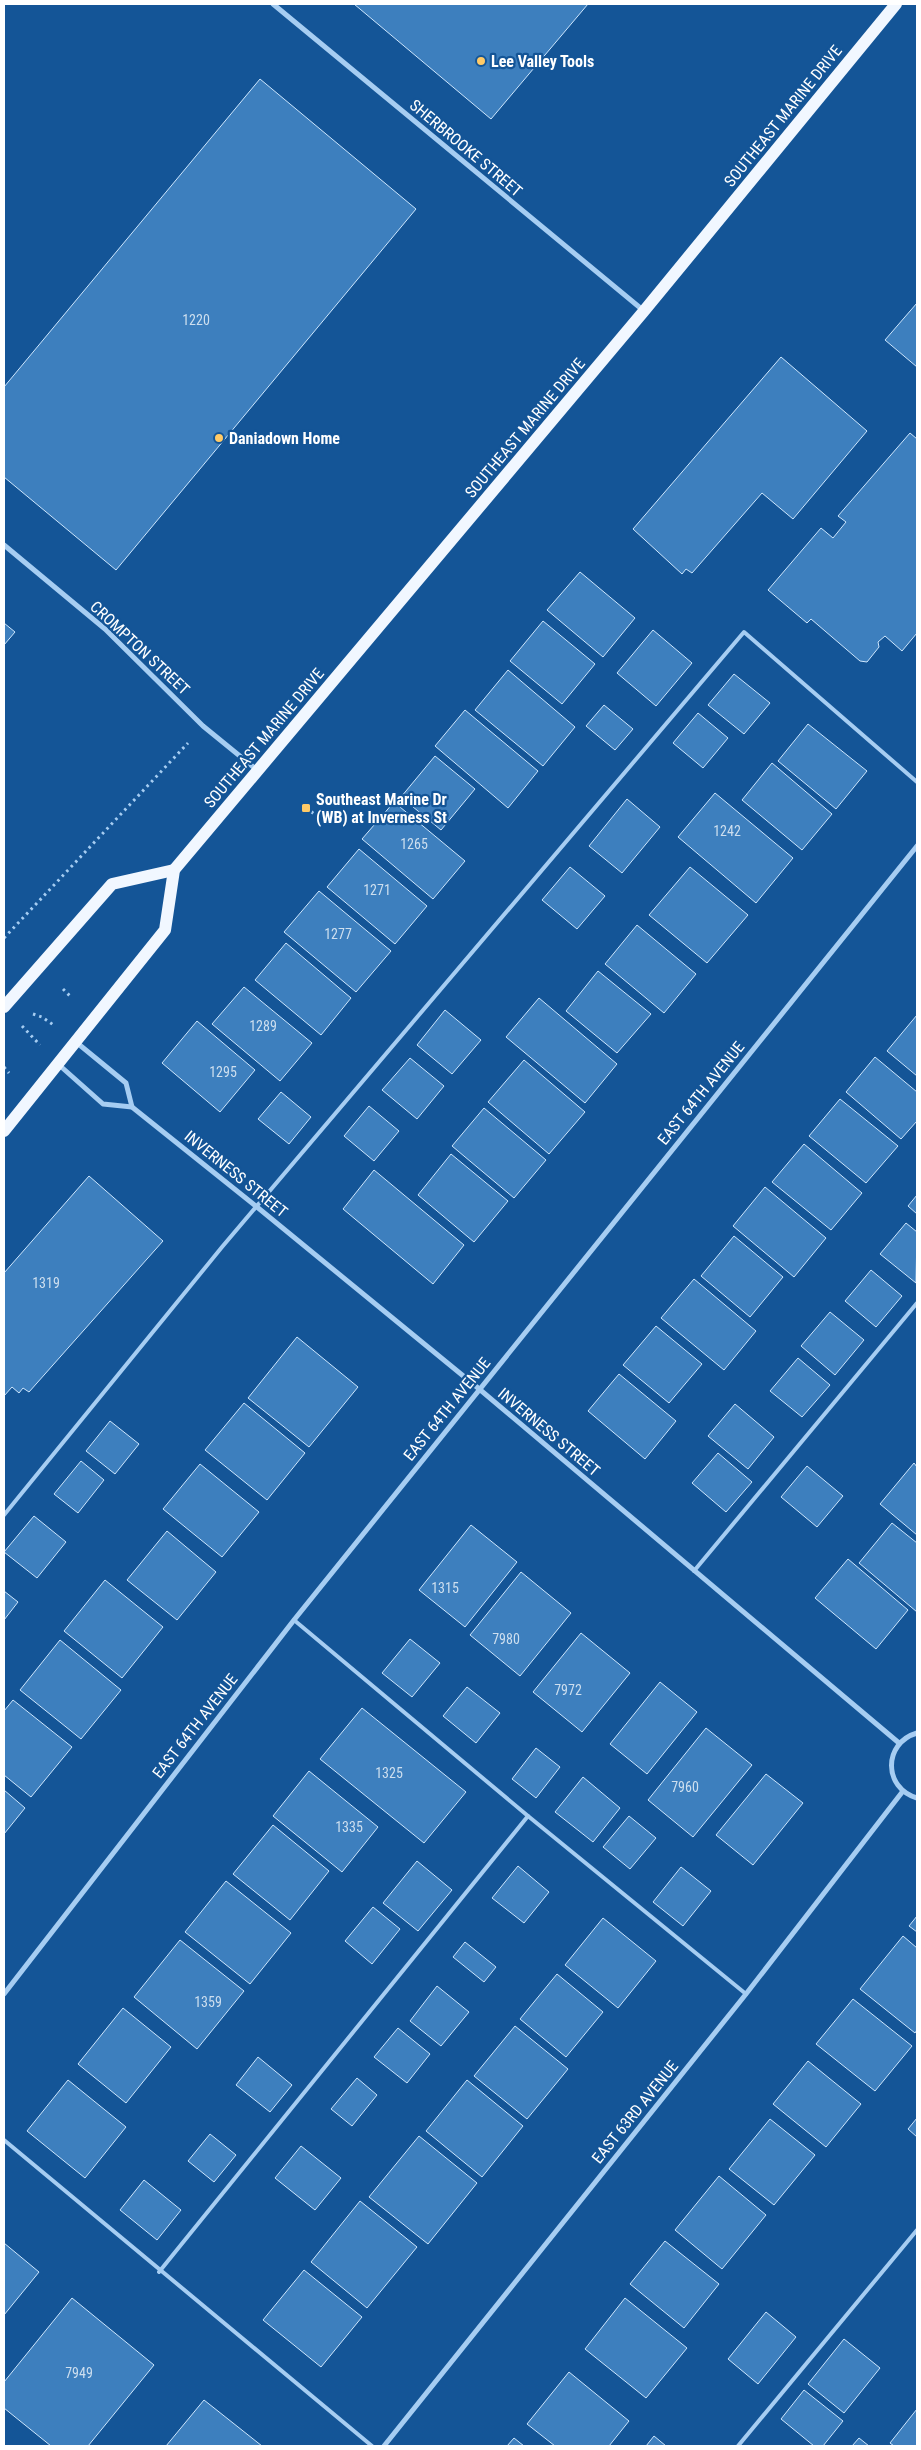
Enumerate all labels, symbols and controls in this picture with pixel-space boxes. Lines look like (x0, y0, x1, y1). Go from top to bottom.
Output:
street label: SOUTHEAST MARINE DRIVE (720, 41, 846, 191)
place label: Lee Valley Tools (491, 52, 594, 71)
marker: Lee Valley Tools (475, 55, 487, 67)
street label: SHERBROOKE STREET (406, 95, 526, 201)
house number: 1220 (182, 312, 210, 328)
street label: SOUTHEAST MARINE DRIVE (461, 354, 589, 502)
place label: Daniadown Home (229, 429, 340, 448)
marker: Daniadown Home (213, 432, 225, 444)
street label: CROMPTON STREET (86, 597, 194, 699)
street label: SOUTHEAST MARINE DRIVE (200, 664, 328, 812)
place label: Southeast Marine Dr (WB) at Inverness St (316, 790, 447, 827)
marker: Southeast Marine Dr (WB) at Inverness St (300, 802, 312, 814)
house number: 1242 (713, 823, 741, 839)
house number: 1265 (400, 836, 428, 852)
house number: 1271 (363, 882, 391, 898)
house number: 1277 (324, 926, 352, 942)
house number: 1289 (249, 1018, 277, 1034)
street label: EAST 64TH AVENUE (654, 1038, 748, 1148)
house number: 1295 (209, 1064, 237, 1080)
street label: INVERNESS STREET (181, 1127, 291, 1221)
house number: 1319 (32, 1275, 60, 1291)
street label: EAST 64TH AVENUE (400, 1354, 494, 1464)
street label: INVERNESS STREET (494, 1384, 604, 1480)
house number: 1315 (431, 1580, 459, 1596)
house number: 7980 (492, 1631, 520, 1647)
street label: EAST 64TH AVENUE (148, 1670, 242, 1782)
house number: 7972 (554, 1682, 582, 1698)
house number: 1325 (375, 1765, 403, 1781)
house number: 7960 (671, 1779, 699, 1795)
house number: 1335 (335, 1819, 363, 1835)
house number: 1359 (194, 1994, 222, 2010)
street label: EAST 63RD AVENUE (588, 2057, 682, 2167)
house number: 7949 (65, 2365, 93, 2381)

